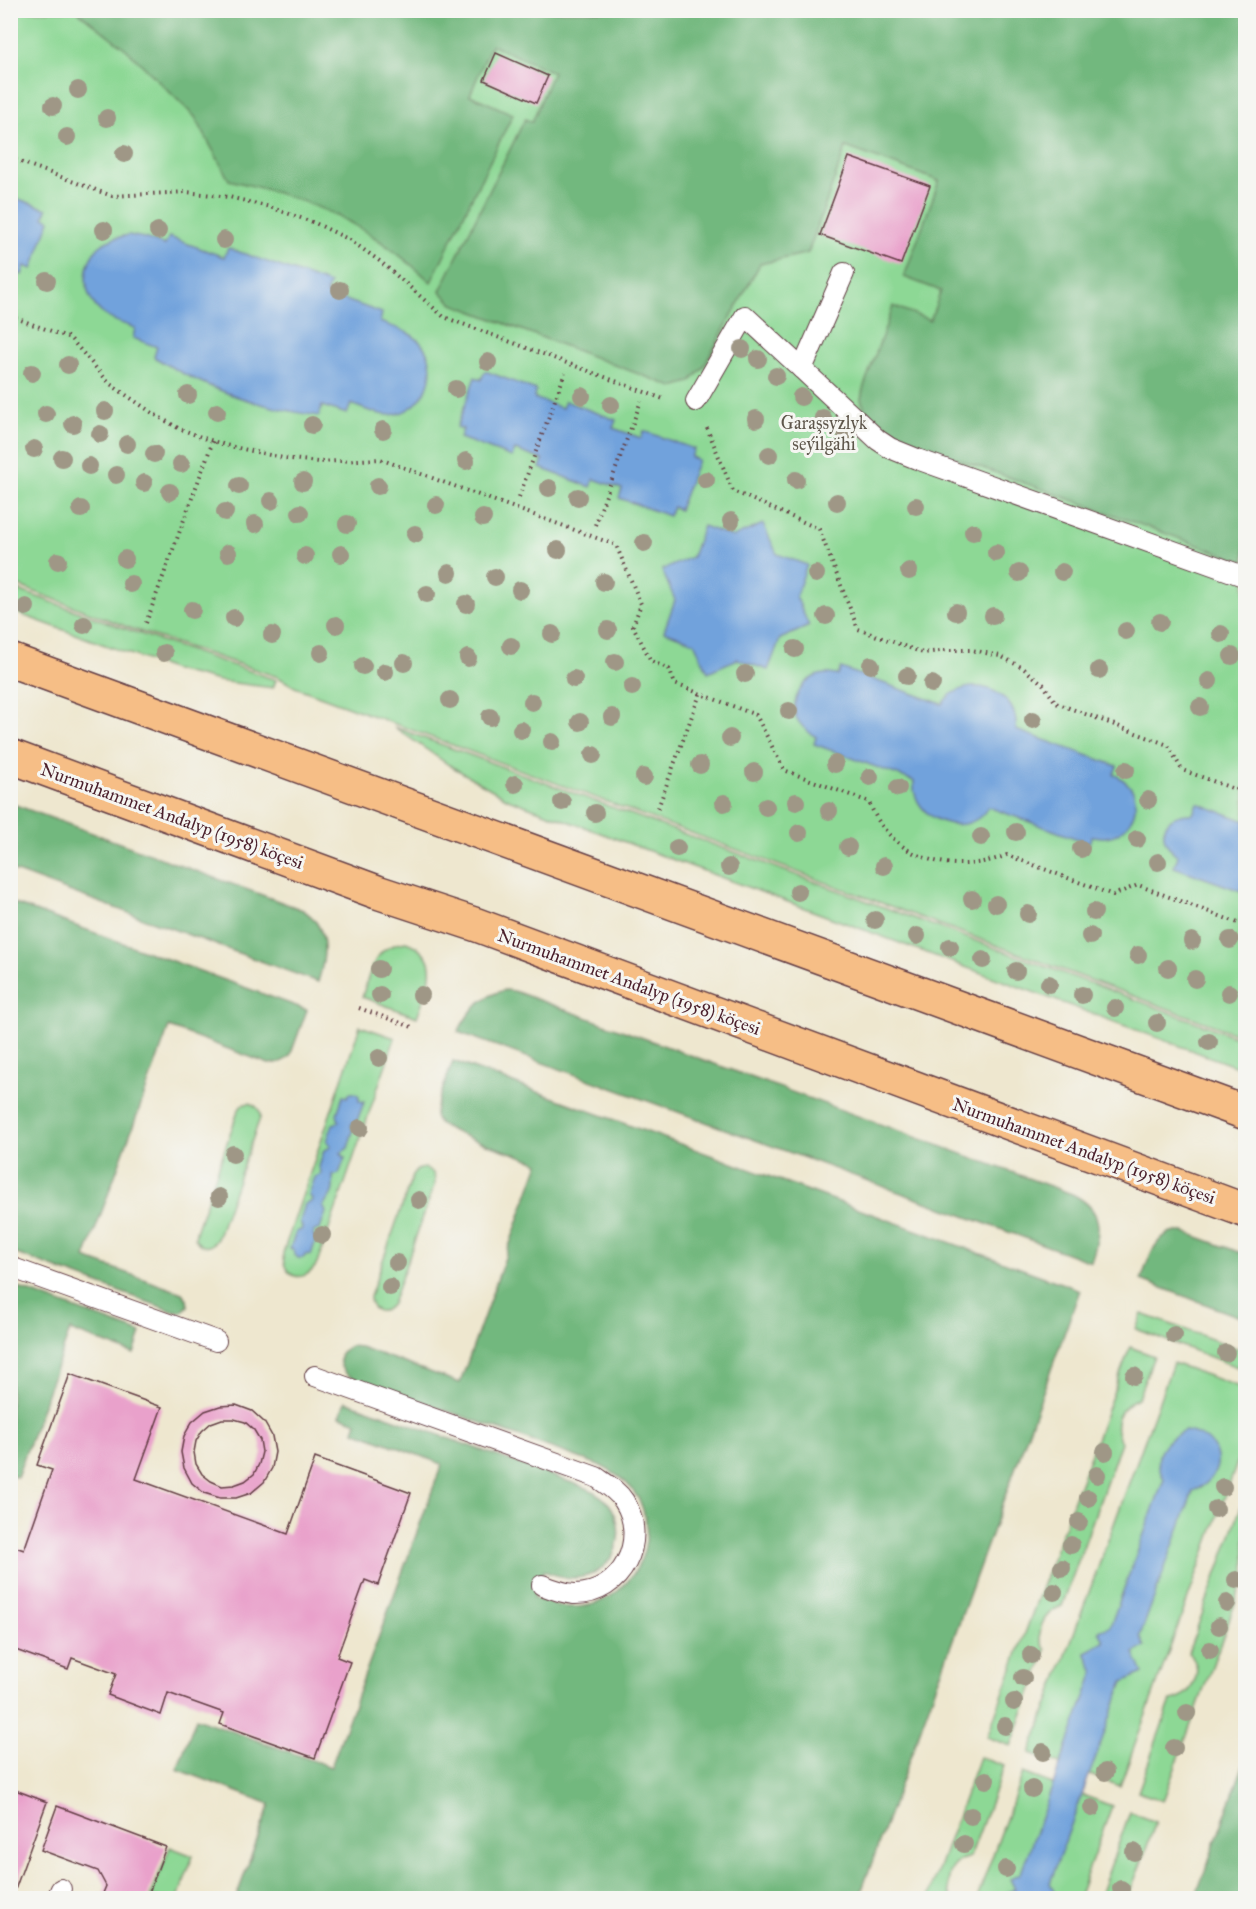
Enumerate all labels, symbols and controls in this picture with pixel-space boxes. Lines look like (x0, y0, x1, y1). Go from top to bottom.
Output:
park label: Garaşsyzlyk seýilgähi (781, 412, 868, 456)
street label: Nurmuhammet Andalyp (1958) köçesi (37, 758, 307, 875)
street label: Nurmuhammet Andalyp (1958) köçesi (494, 924, 764, 1041)
street label: Nurmuhammet Andalyp (1958) köçesi (949, 1093, 1219, 1210)

